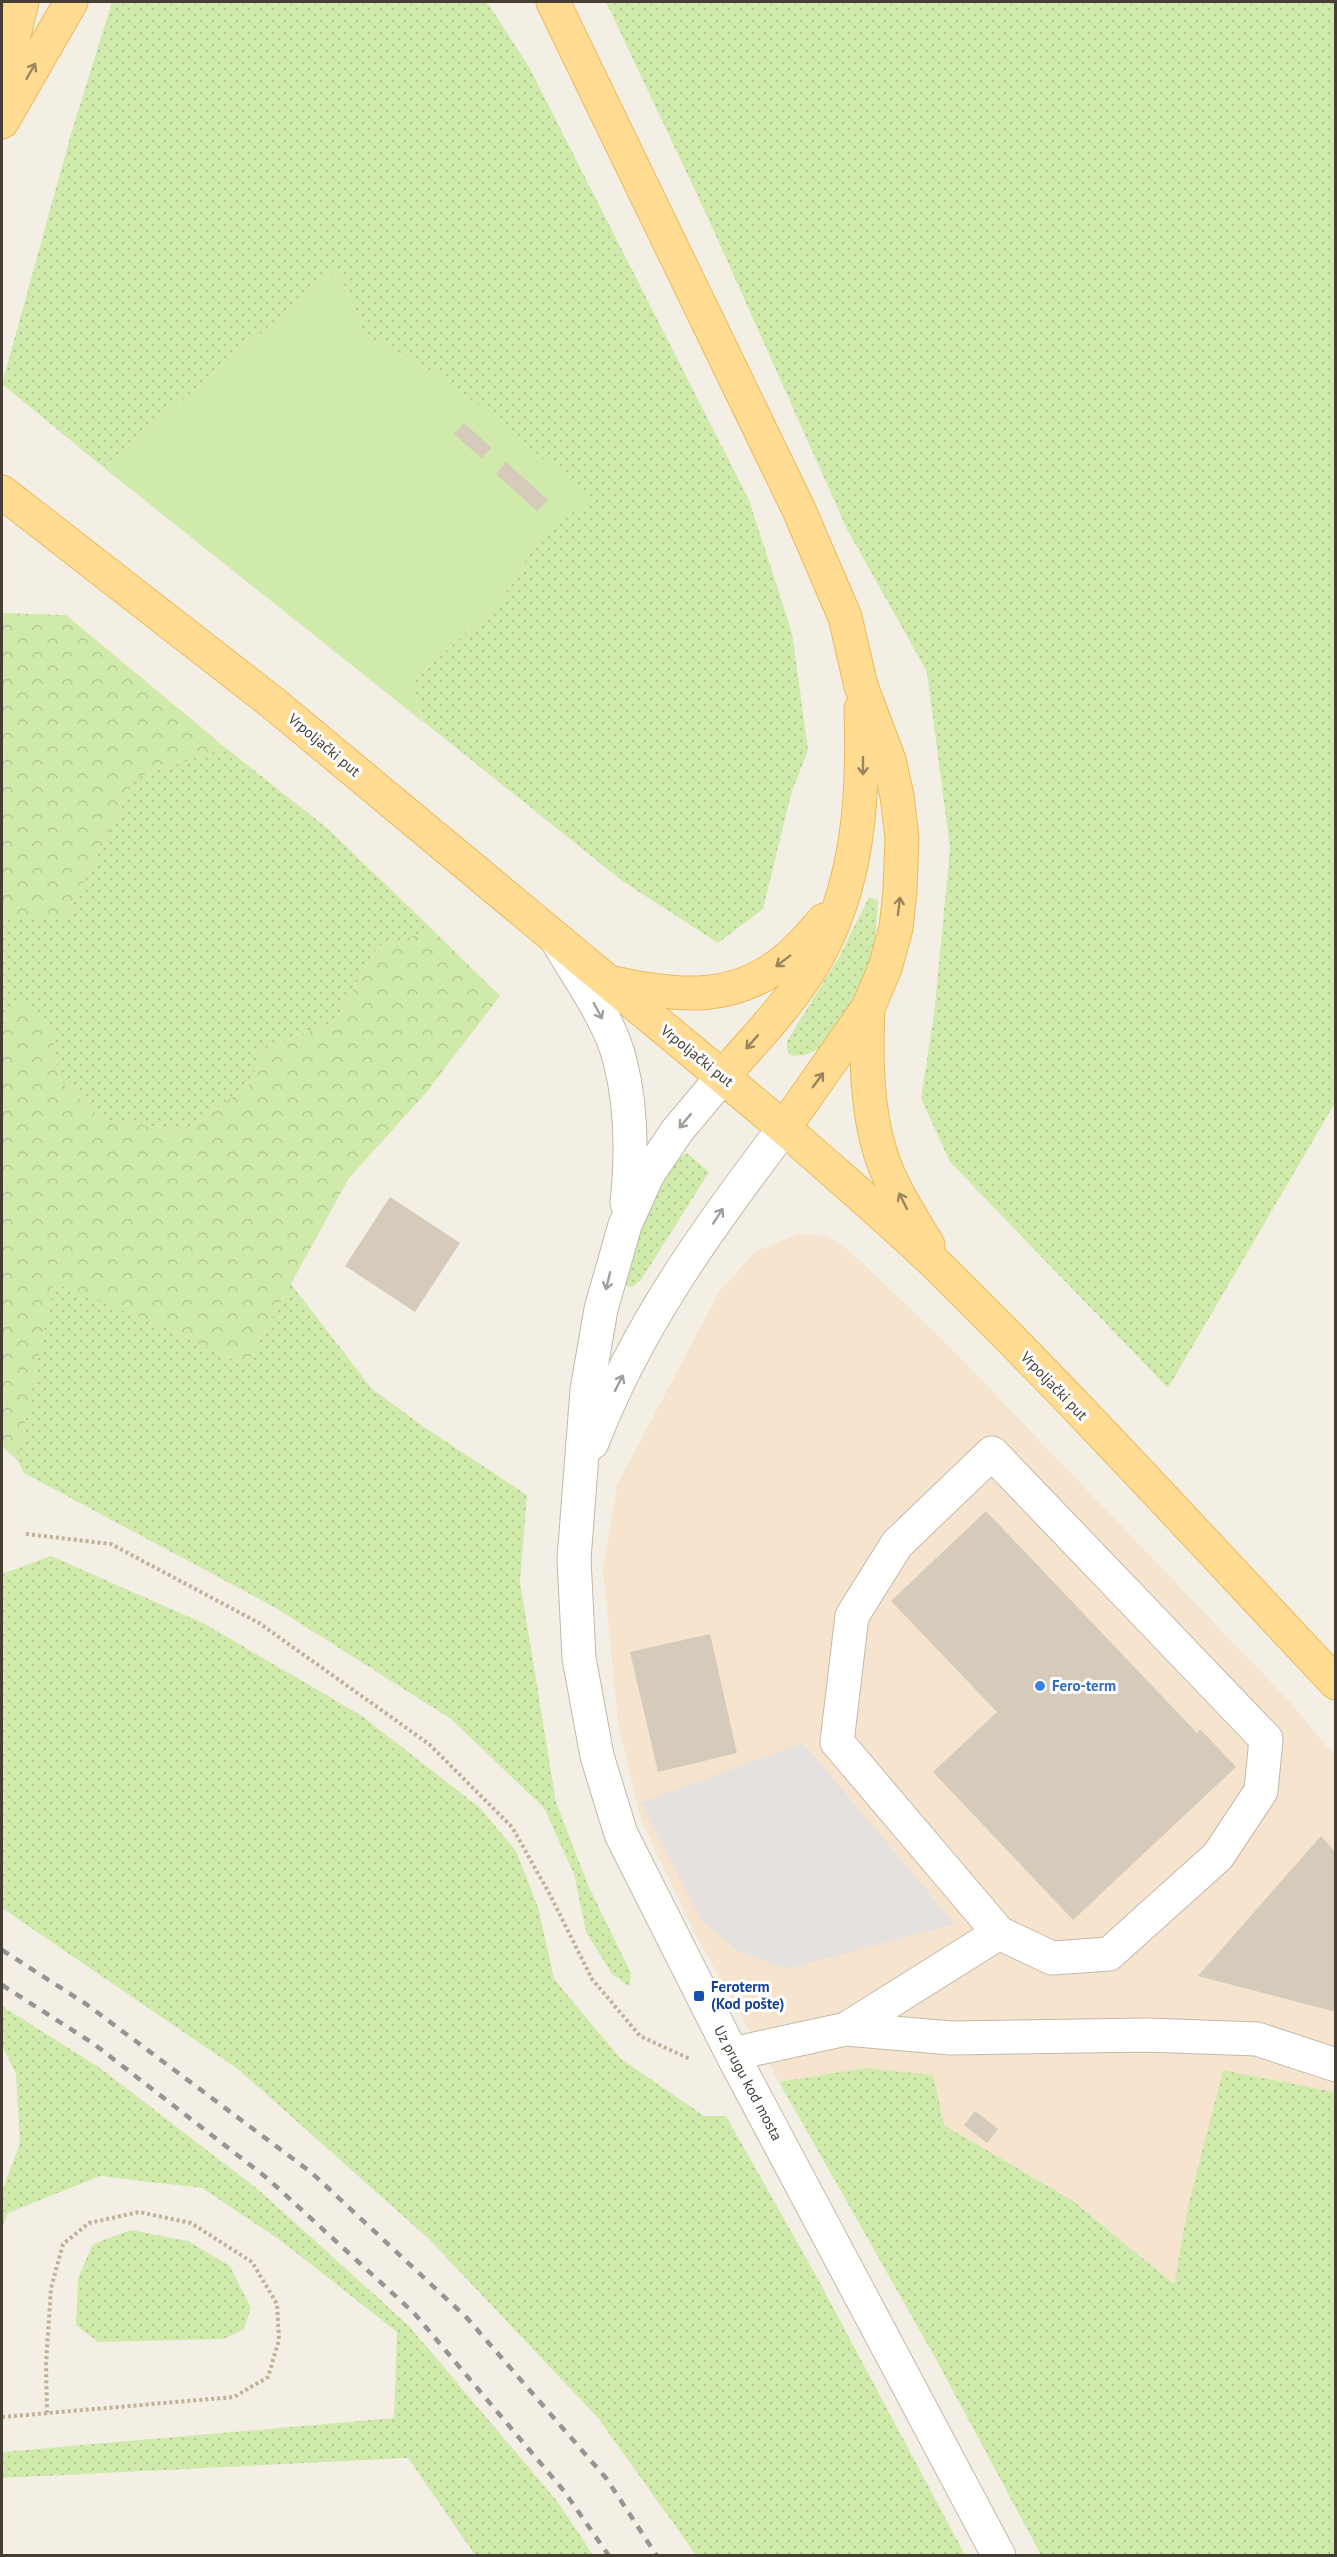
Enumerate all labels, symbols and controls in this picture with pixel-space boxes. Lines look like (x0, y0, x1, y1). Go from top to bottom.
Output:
one-way arrow (25, 63, 37, 80)
street label: Vrpoljački put (284, 708, 364, 780)
one-way arrow (857, 755, 868, 775)
one-way arrow (893, 896, 904, 916)
one-way arrow (775, 955, 791, 968)
one-way arrow (592, 1002, 604, 1019)
street label: Vrpoljački put (656, 1020, 738, 1091)
one-way arrow (745, 1034, 759, 1049)
one-way arrow (812, 1073, 825, 1089)
one-way arrow (678, 1113, 692, 1128)
one-way arrow (897, 1192, 909, 1210)
one-way arrow (713, 1208, 725, 1225)
one-way arrow (601, 1271, 613, 1290)
street label: Vrpoljački put (1016, 1347, 1092, 1424)
one-way arrow (614, 1375, 625, 1393)
place label: Fero-term (1052, 1676, 1116, 1695)
marker: Fero-term (1033, 1679, 1047, 1693)
place label: Feroterm (Kod pošte) (711, 1977, 784, 2013)
marker: Feroterm (Kod pošte) (692, 1989, 706, 2003)
street label: Uz prugu kod mosta (710, 2022, 787, 2144)

